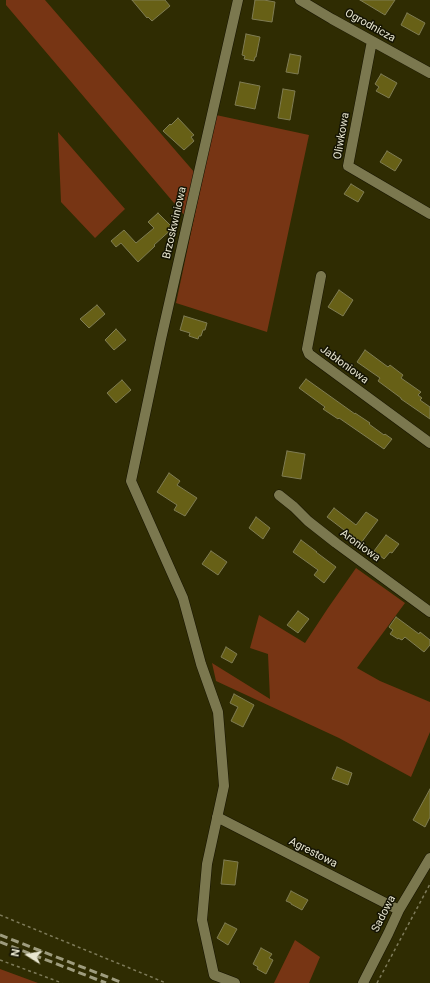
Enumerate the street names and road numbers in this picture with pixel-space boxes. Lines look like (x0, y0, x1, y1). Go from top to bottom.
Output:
street label: Ogrodnicza (342, 7, 398, 45)
street label: Oliwkowa (331, 112, 353, 160)
street label: Brzoskwiniowa (160, 186, 190, 260)
street label: Jabłoniowa (317, 343, 371, 387)
street label: Aroniowa (337, 527, 383, 565)
street label: Agrestowa (287, 835, 339, 871)
street label: Sadowa (369, 894, 399, 934)

